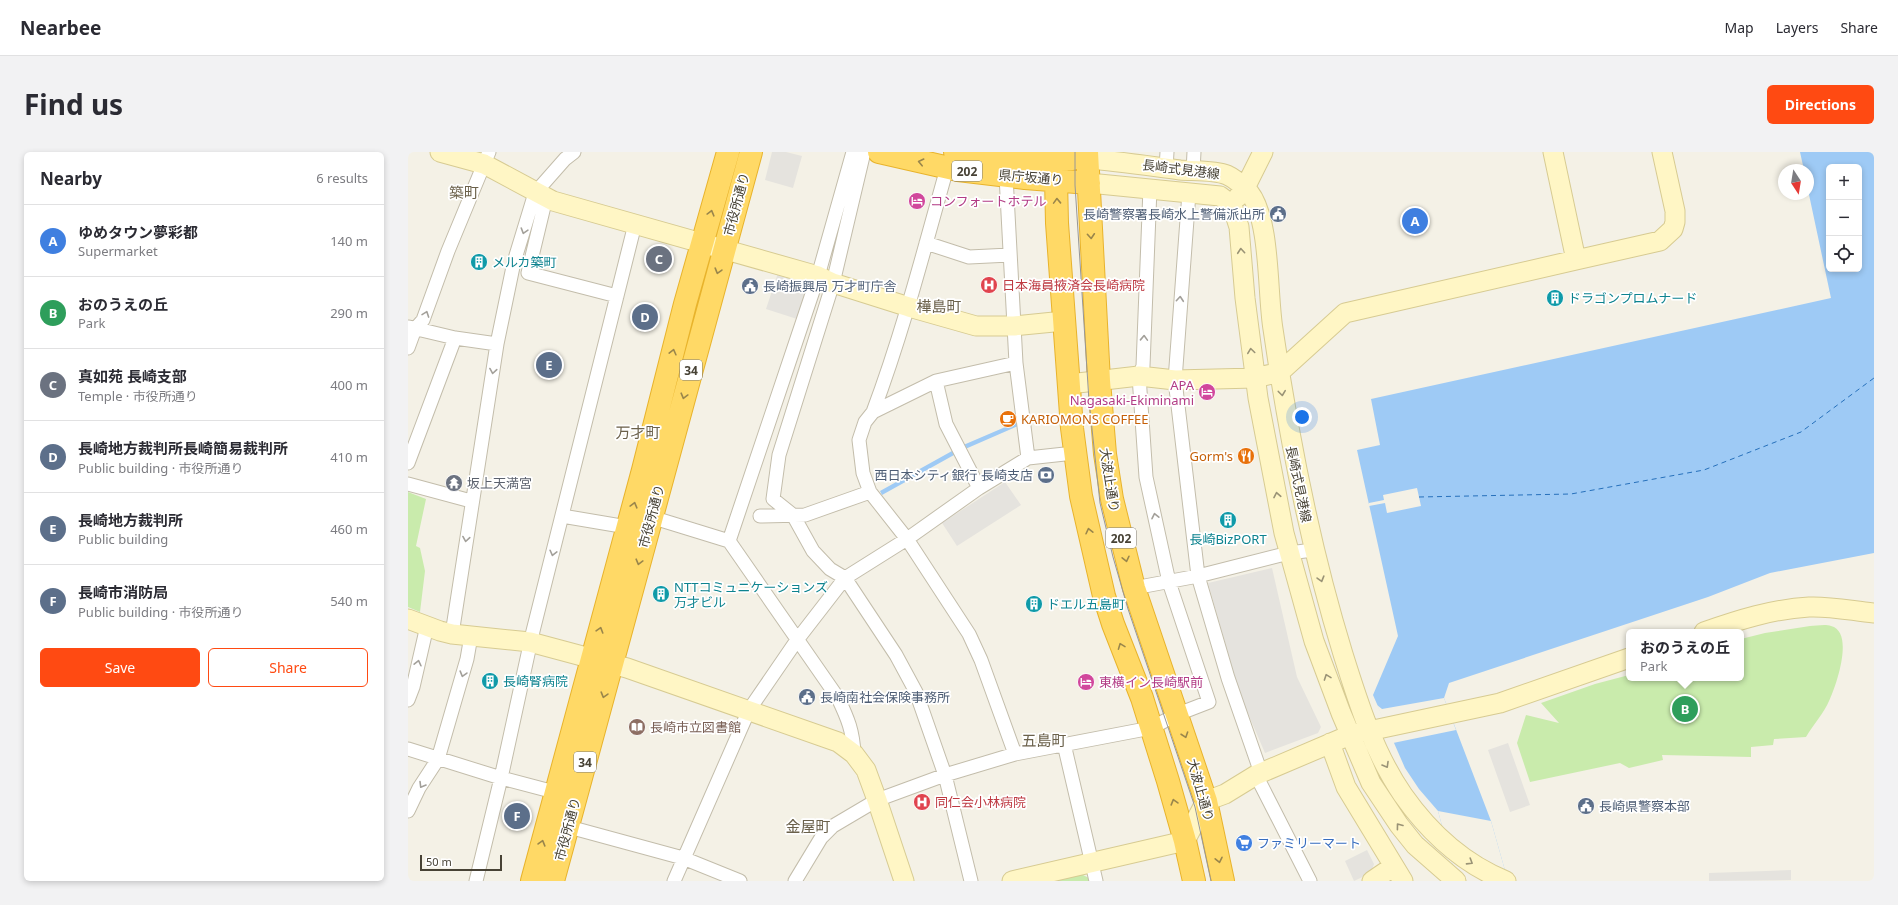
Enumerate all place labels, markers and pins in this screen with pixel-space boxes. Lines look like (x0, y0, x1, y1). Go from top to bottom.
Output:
hotel icon: コンフォートホテル (907, 191, 927, 211)
place label: コンフォートホテル (930, 192, 1047, 210)
public building icon: 長崎警察署長崎水上警備派出所 (1268, 204, 1288, 224)
place label: 長崎警察署長崎水上警備派出所 (1083, 205, 1265, 223)
pin: A (1402, 206, 1428, 236)
pin: C (646, 244, 672, 274)
building icon: メルカ築町 (469, 252, 489, 272)
place label: メルカ築町 (492, 253, 557, 271)
hospital icon: 日本海員掖済会長崎病院 (979, 275, 999, 295)
public building icon: 長崎振興局 万才町庁舎 (740, 276, 760, 296)
place label: 日本海員掖済会長崎病院 (1002, 276, 1145, 294)
place label: 長崎振興局 万才町庁舎 (763, 277, 896, 295)
building icon: ドラゴンプロムナード (1545, 288, 1565, 308)
place label: ドラゴンプロムナード (1568, 289, 1698, 307)
pin: D (632, 302, 658, 332)
pin: E (536, 350, 562, 380)
place label: APA Nagasaki-Ekiminami (1070, 376, 1195, 409)
hotel icon: APA Nagasaki-Ekiminami (1197, 382, 1217, 402)
cafe icon: KARIOMONS COFFEE (998, 409, 1018, 429)
place label: KARIOMONS COFFEE (1021, 410, 1148, 428)
restaurant icon: Gorm's (1236, 446, 1256, 466)
place label: Gorm's (1190, 447, 1233, 465)
bank icon: 西日本シティ銀行 長崎支店 (1036, 465, 1056, 485)
place label: 西日本シティ銀行 長崎支店 (874, 466, 1033, 484)
temple icon: 坂上天満宮 (444, 473, 464, 493)
place label: 坂上天満宮 (467, 474, 532, 492)
building icon: 長崎BizPORT (1218, 510, 1238, 530)
place label: 長崎BizPORT (1189, 530, 1267, 548)
place label: NTTコミュニケーションズ 万才ビル (674, 578, 828, 611)
building icon: NTTコミュニケーションズ 万才ビル (651, 584, 671, 604)
building icon: ドエル五島町 (1024, 594, 1044, 614)
place label: ドエル五島町 (1047, 595, 1125, 613)
building icon: 長崎腎病院 (480, 671, 500, 691)
place label: 長崎腎病院 (503, 672, 568, 690)
hotel icon: 東横イン長崎駅前 (1076, 672, 1096, 692)
place label: 東横イン長崎駅前 (1099, 673, 1203, 691)
public building icon: 長崎南社会保険事務所 (797, 687, 817, 707)
place label: 長崎南社会保険事務所 (820, 688, 950, 706)
pin: B (1672, 694, 1698, 724)
library icon: 長崎市立図書館 (627, 717, 647, 737)
place label: 長崎市立図書館 (650, 718, 741, 736)
hospital icon: 同仁会小林病院 (912, 792, 932, 812)
place label: 同仁会小林病院 (935, 793, 1026, 811)
public building icon: 長崎県警察本部 (1576, 796, 1596, 816)
place label: 長崎県警察本部 (1599, 797, 1690, 815)
pin: F (504, 801, 530, 831)
supermarket icon: ファミリーマート (1234, 833, 1254, 853)
place label: ファミリーマート (1257, 834, 1361, 852)

